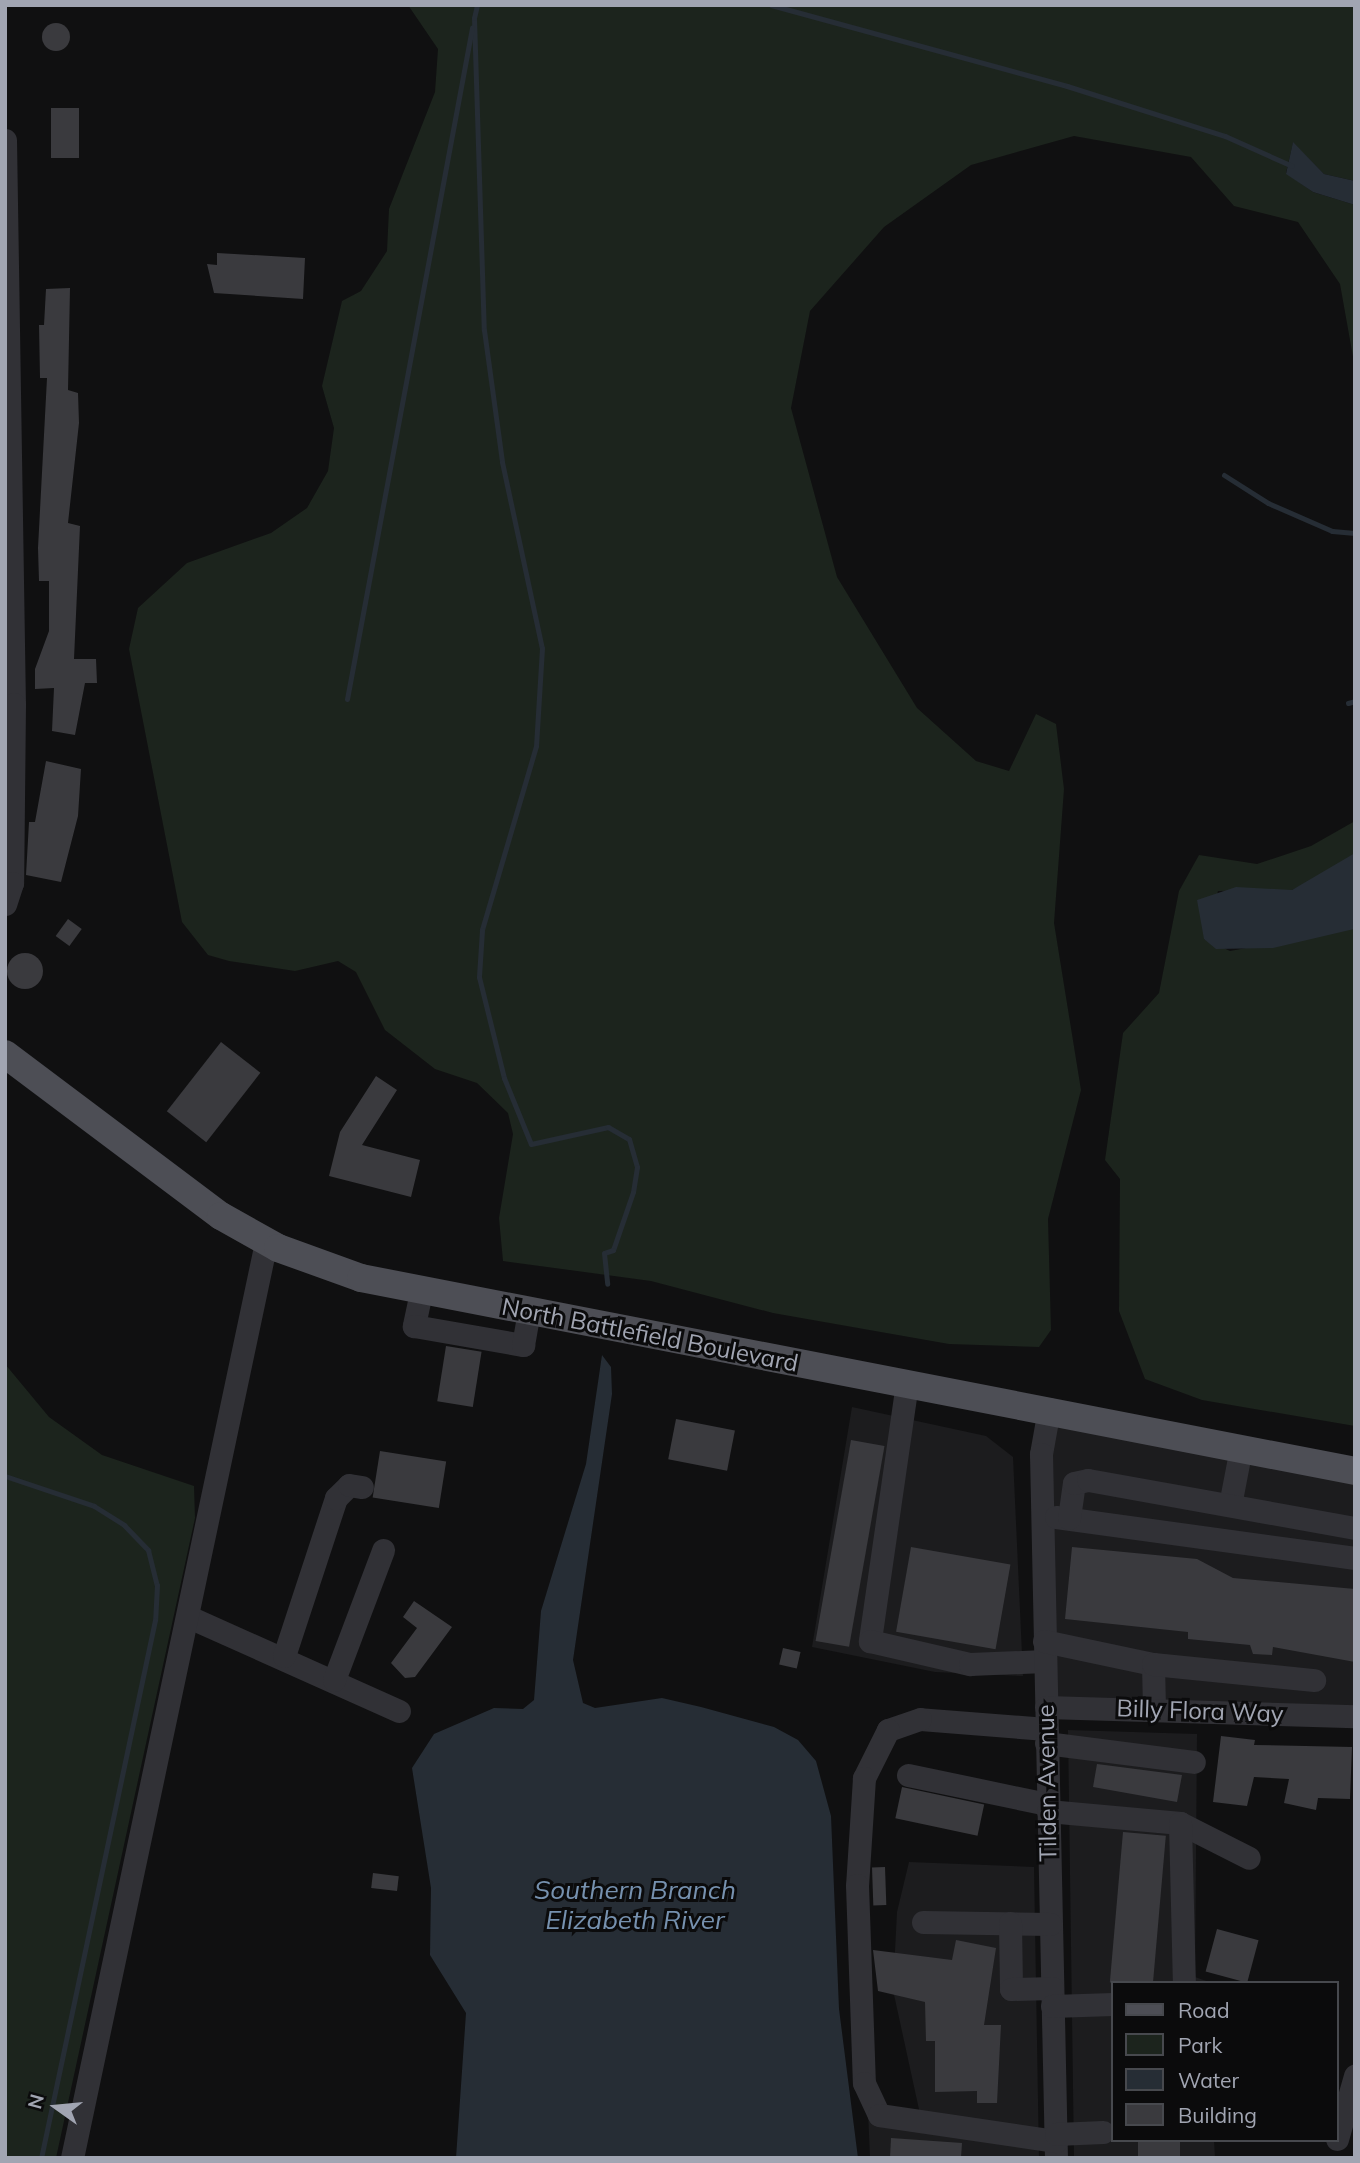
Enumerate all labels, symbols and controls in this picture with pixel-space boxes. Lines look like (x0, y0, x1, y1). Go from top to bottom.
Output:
street label: North Battlefield Boulevard (499, 1292, 801, 1378)
street label: Billy Flora Way (1116, 1694, 1284, 1728)
street label: Tilden Avenue (1031, 1704, 1063, 1862)
water label: Southern Branch Elizabeth River (534, 1874, 736, 1936)
legend (1112, 1981, 1339, 2142)
text: Road (1178, 1997, 1229, 2023)
text: Park (1178, 2032, 1222, 2058)
text: Water (1178, 2067, 1239, 2093)
north arrow (21, 2072, 91, 2142)
text: N (22, 2092, 49, 2112)
text: Building (1178, 2102, 1257, 2128)

